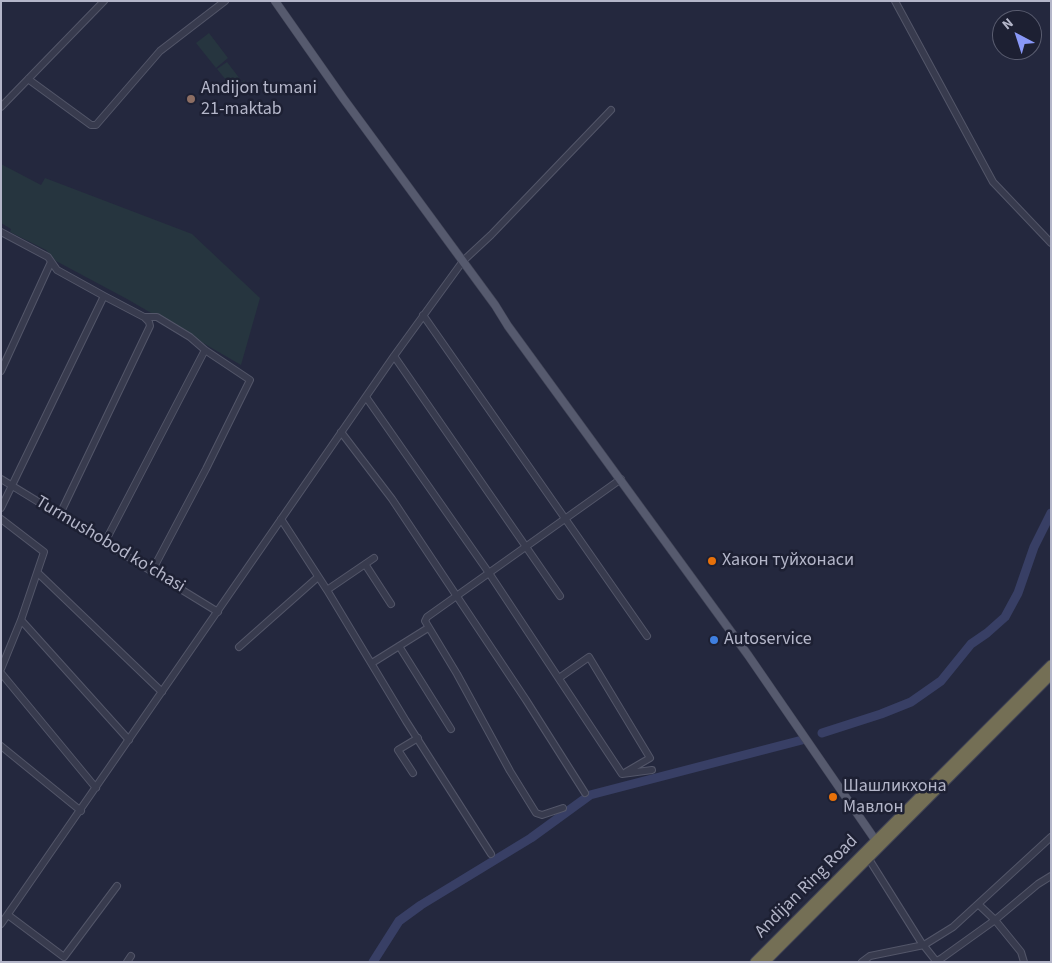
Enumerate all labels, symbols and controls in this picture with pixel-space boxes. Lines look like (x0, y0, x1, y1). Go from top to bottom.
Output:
north arrow (992, 10, 1042, 60)
text: N (998, 14, 1018, 35)
place label: Andijon tumani 21-maktab (201, 78, 317, 120)
marker: Andijon tumani 21-maktab (185, 93, 197, 105)
street label: Turmushobod ko'chasi (31, 492, 189, 598)
place label: Хакон туйхонаси (722, 550, 854, 572)
marker: Хакон туйхонаси (706, 555, 718, 567)
place label: Autoservice (724, 629, 812, 651)
marker: Autoservice (708, 634, 720, 646)
place label: Шашликхона Мавлон (843, 776, 947, 819)
marker: Шашликхона Мавлон (827, 791, 839, 803)
street label: Andijan Ring Road (751, 831, 863, 943)

